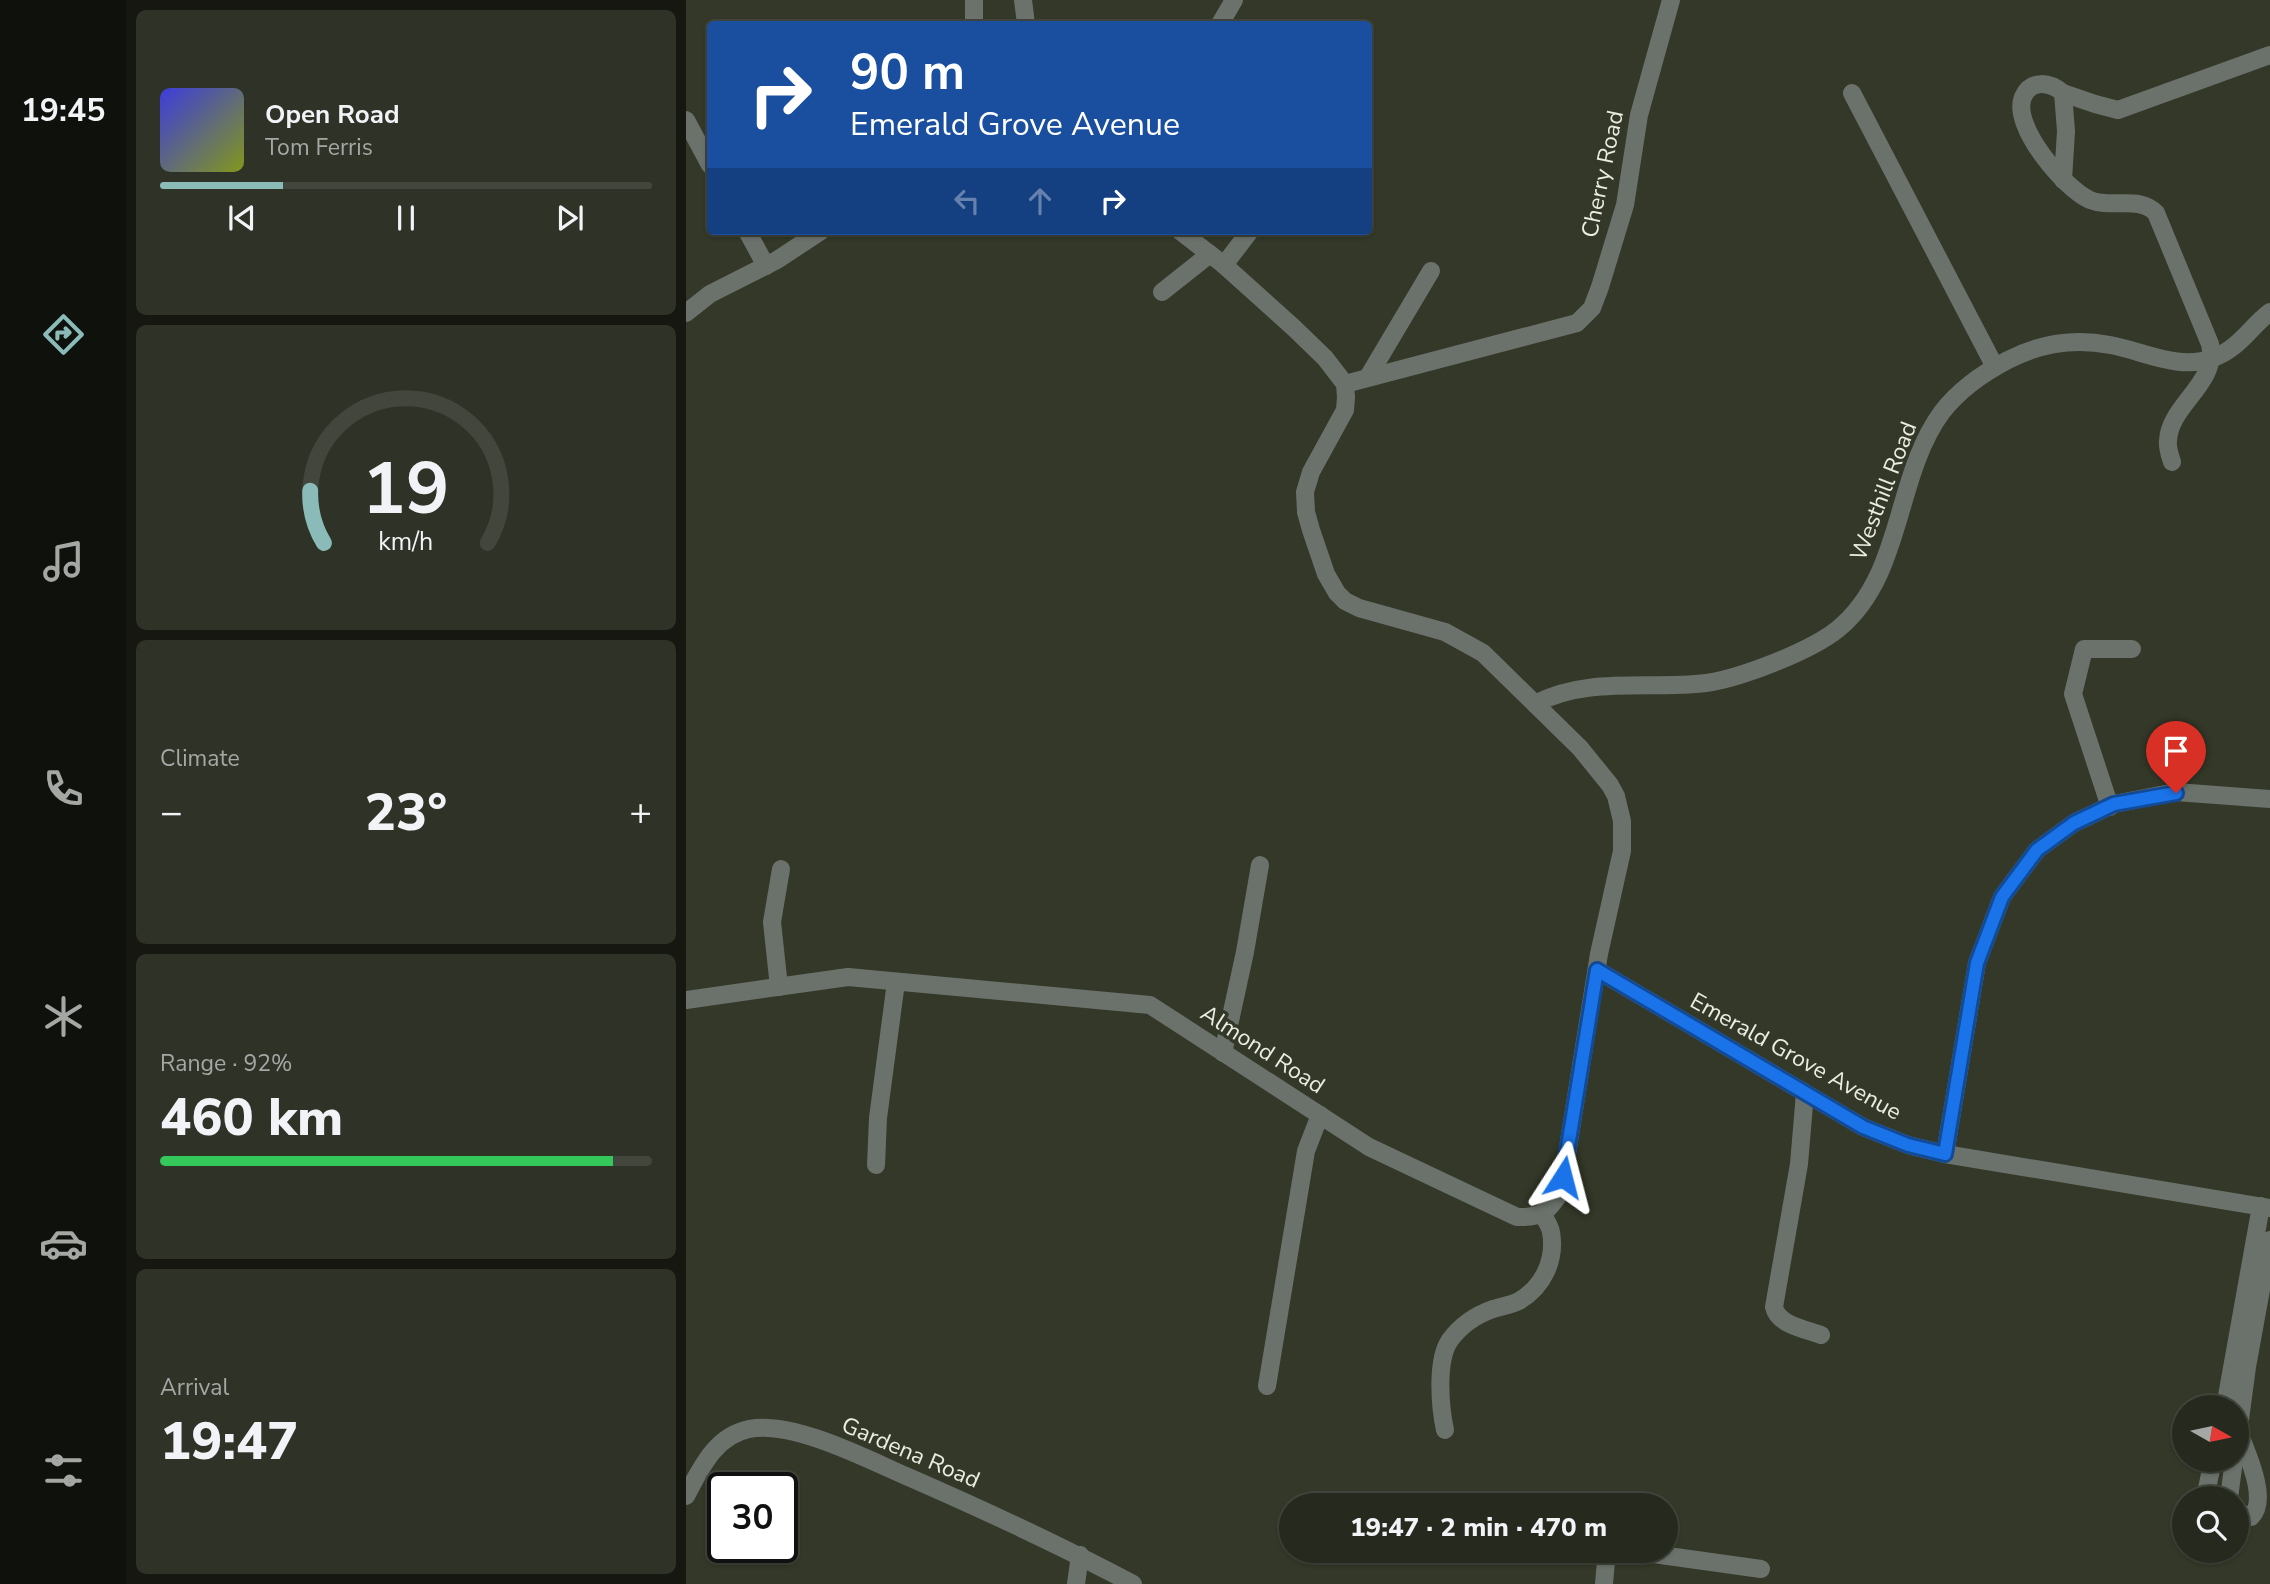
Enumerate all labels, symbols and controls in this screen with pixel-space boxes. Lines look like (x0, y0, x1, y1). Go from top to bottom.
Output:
text: 90 m (850, 39, 965, 106)
icon: right (735, 49, 826, 140)
text: 19:45 (21, 89, 105, 132)
text: Open Road (265, 97, 400, 132)
text: Emerald Grove Avenue (850, 103, 1180, 146)
street label: Cherry Road (1574, 108, 1631, 241)
text: Tom Ferris (265, 132, 373, 163)
icon: left (948, 182, 986, 220)
icon: ahead (1021, 182, 1059, 220)
icon: right (1094, 182, 1132, 220)
icon: previous (223, 199, 261, 237)
icon: pause (387, 199, 425, 237)
icon: next (551, 199, 589, 237)
icon: directions (39, 310, 88, 359)
street label: Westhill Road (1843, 417, 1924, 565)
text: 19 (362, 440, 450, 540)
text: km/h (378, 525, 434, 559)
icon: music (39, 537, 88, 586)
pin (2146, 721, 2206, 793)
icon: arrive (2157, 732, 2195, 770)
text: Climate (160, 743, 240, 774)
icon: phone (39, 764, 88, 813)
text: 23° (365, 777, 447, 848)
text: − (160, 787, 183, 838)
text: + (629, 787, 652, 838)
street label: Emerald Grove Avenue (1685, 985, 1907, 1127)
icon: climate (39, 992, 88, 1041)
street label: Almond Road (1195, 998, 1331, 1101)
text: Range · 92% (160, 1048, 292, 1079)
text: 460 km (160, 1082, 343, 1153)
position arrow (1526, 1140, 1600, 1214)
icon: car (39, 1219, 88, 1268)
text: Arrival (160, 1372, 229, 1403)
north arrow (2172, 1395, 2249, 1472)
map controls (2172, 1395, 2249, 1563)
text: 19:47 (160, 1406, 298, 1477)
street label: Gardena Road (837, 1409, 985, 1496)
icon: filters (39, 1446, 88, 1495)
speed limit sign: 30 (707, 1472, 798, 1563)
button: search (2172, 1486, 2249, 1563)
text: 19:47 · 2 min · 470 m (1350, 1510, 1607, 1545)

